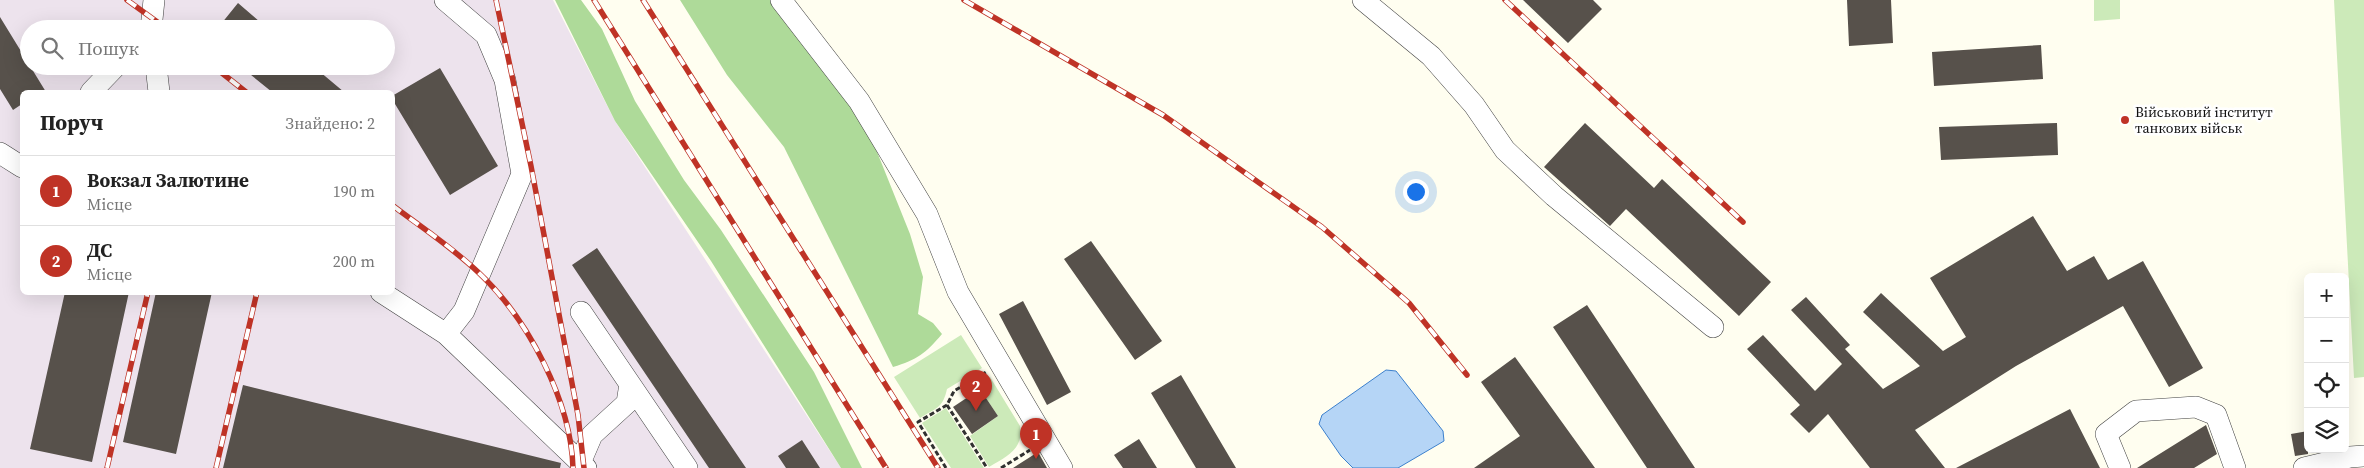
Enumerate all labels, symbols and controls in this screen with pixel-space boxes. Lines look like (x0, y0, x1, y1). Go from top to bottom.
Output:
search box (20, 20, 395, 75)
icon: search (38, 34, 66, 62)
text: Пошук (78, 35, 139, 61)
place label: Військовий інститут танкових військ (2135, 102, 2273, 138)
text: Поруч (40, 108, 103, 137)
text: Знайдено: 2 (285, 112, 375, 134)
marker: Військовий інститут танкових військ (2119, 114, 2131, 126)
text: Вокзал Залютине (87, 167, 249, 193)
your location (1403, 179, 1429, 205)
text: 1 (52, 180, 60, 202)
text: 190 m (333, 180, 375, 202)
text: Місце (87, 193, 132, 215)
text: ДС (87, 237, 112, 263)
text: 2 (52, 250, 60, 272)
text: 200 m (333, 250, 375, 272)
text: Місце (87, 263, 132, 285)
map controls (2304, 273, 2349, 453)
button: + (2304, 273, 2349, 318)
button: − (2304, 318, 2349, 363)
button: locate (2304, 363, 2349, 408)
pin: 2 (960, 370, 992, 411)
button: layers (2304, 408, 2349, 453)
pin: 1 (1020, 418, 1052, 459)

